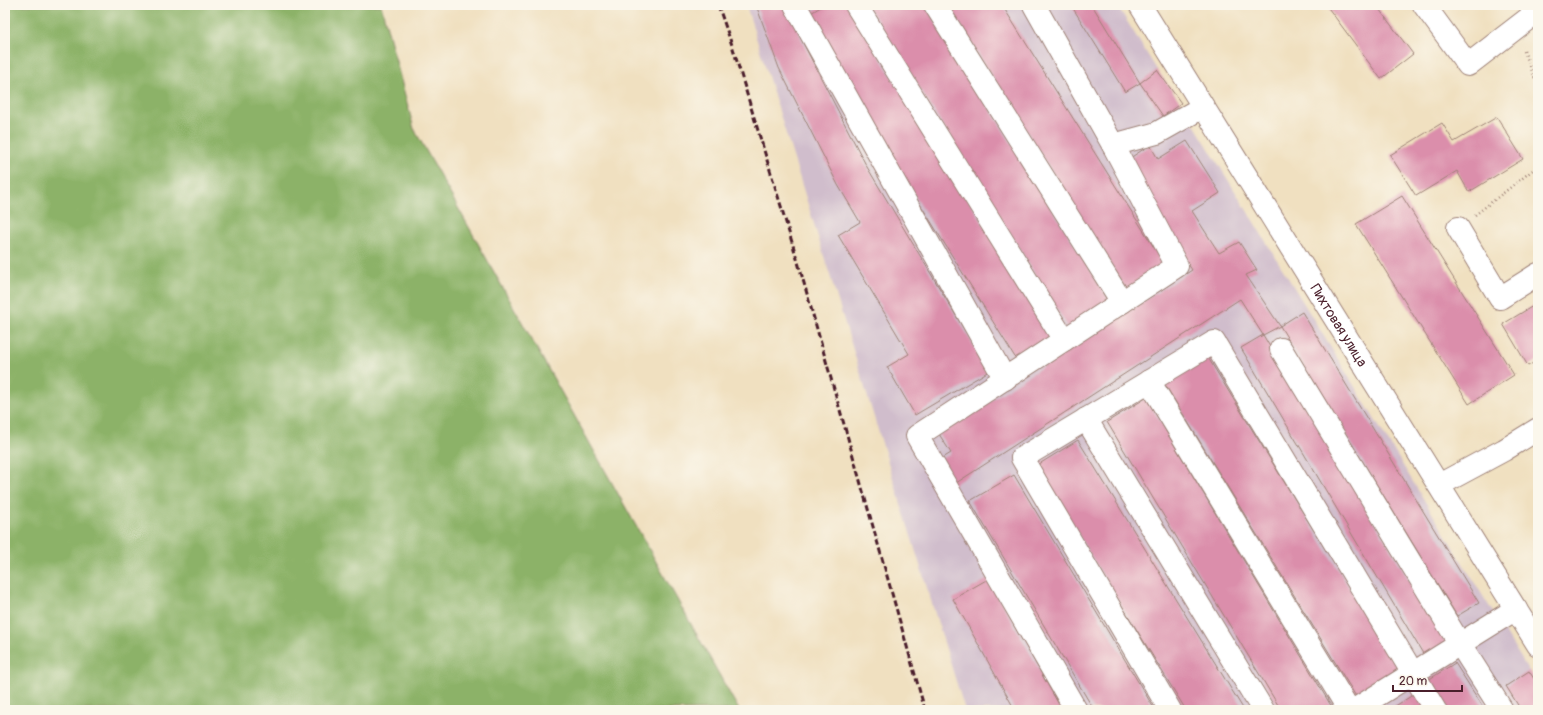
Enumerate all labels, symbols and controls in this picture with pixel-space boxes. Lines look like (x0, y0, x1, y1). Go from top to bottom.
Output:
street label: Пихтовая улица (1307, 281, 1371, 370)
scale bar (1393, 667, 1462, 693)
text: 20 m (1399, 674, 1428, 689)

